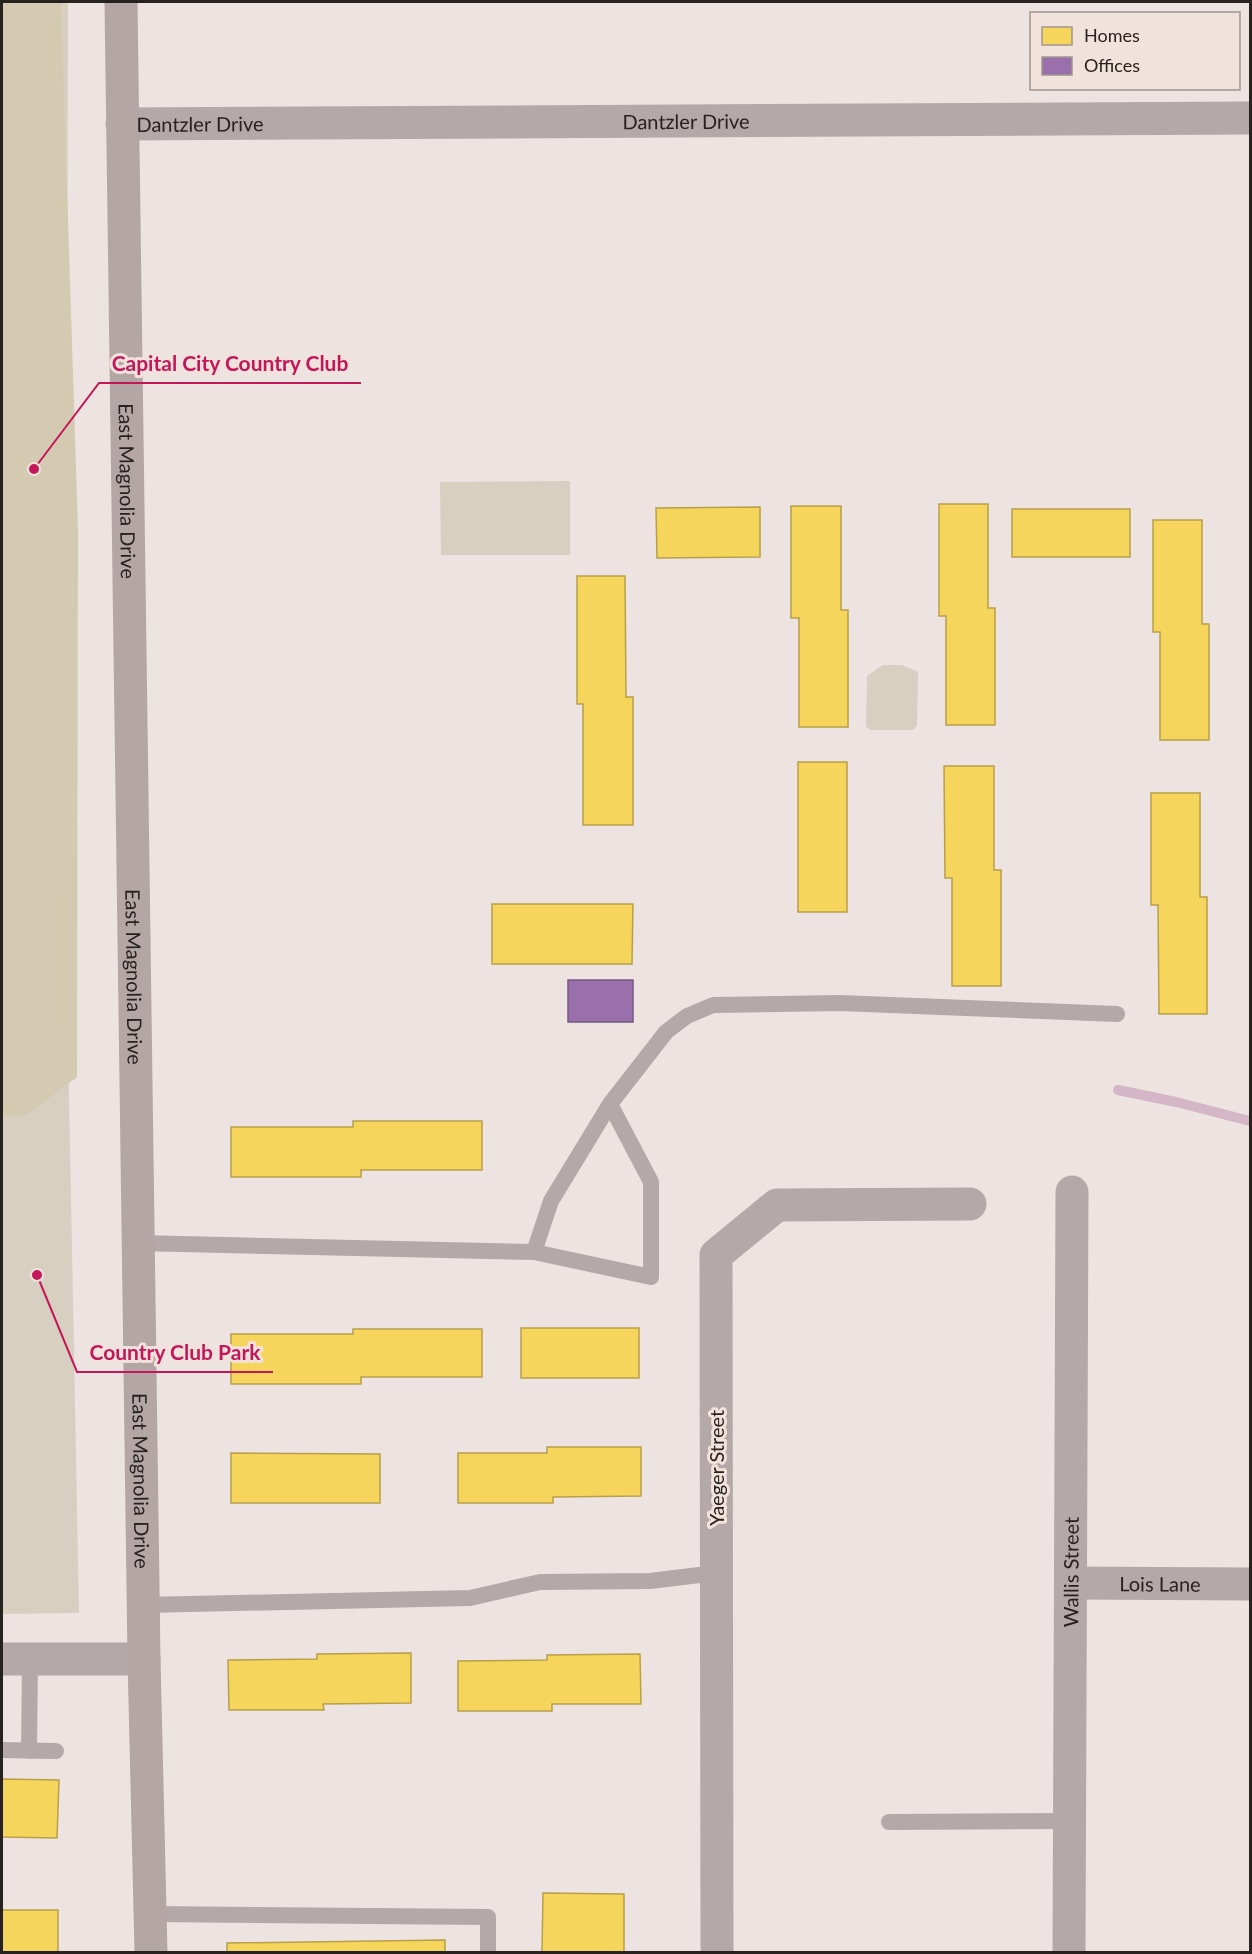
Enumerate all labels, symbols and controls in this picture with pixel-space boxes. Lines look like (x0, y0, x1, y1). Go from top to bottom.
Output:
legend (1030, 12, 1240, 90)
text: Homes (1084, 24, 1140, 46)
text: Offices (1084, 54, 1140, 76)
street label: Dantzler Drive (622, 109, 750, 133)
street label: Dantzler Drive (136, 111, 264, 136)
callout: Capital City Country Club (99, 344, 361, 383)
text: Capital City Country Club (112, 350, 348, 375)
street label: East Magnolia Drive (115, 403, 141, 579)
street label: East Magnolia Drive (121, 889, 148, 1065)
callout: Country Club Park (77, 1333, 273, 1372)
text: Country Club Park (90, 1339, 261, 1364)
street label: East Magnolia Drive (128, 1393, 155, 1569)
street label: Yaeger Street (704, 1410, 728, 1526)
street label: Wallis Street (1058, 1517, 1083, 1627)
street label: Lois Lane (1119, 1571, 1201, 1596)

